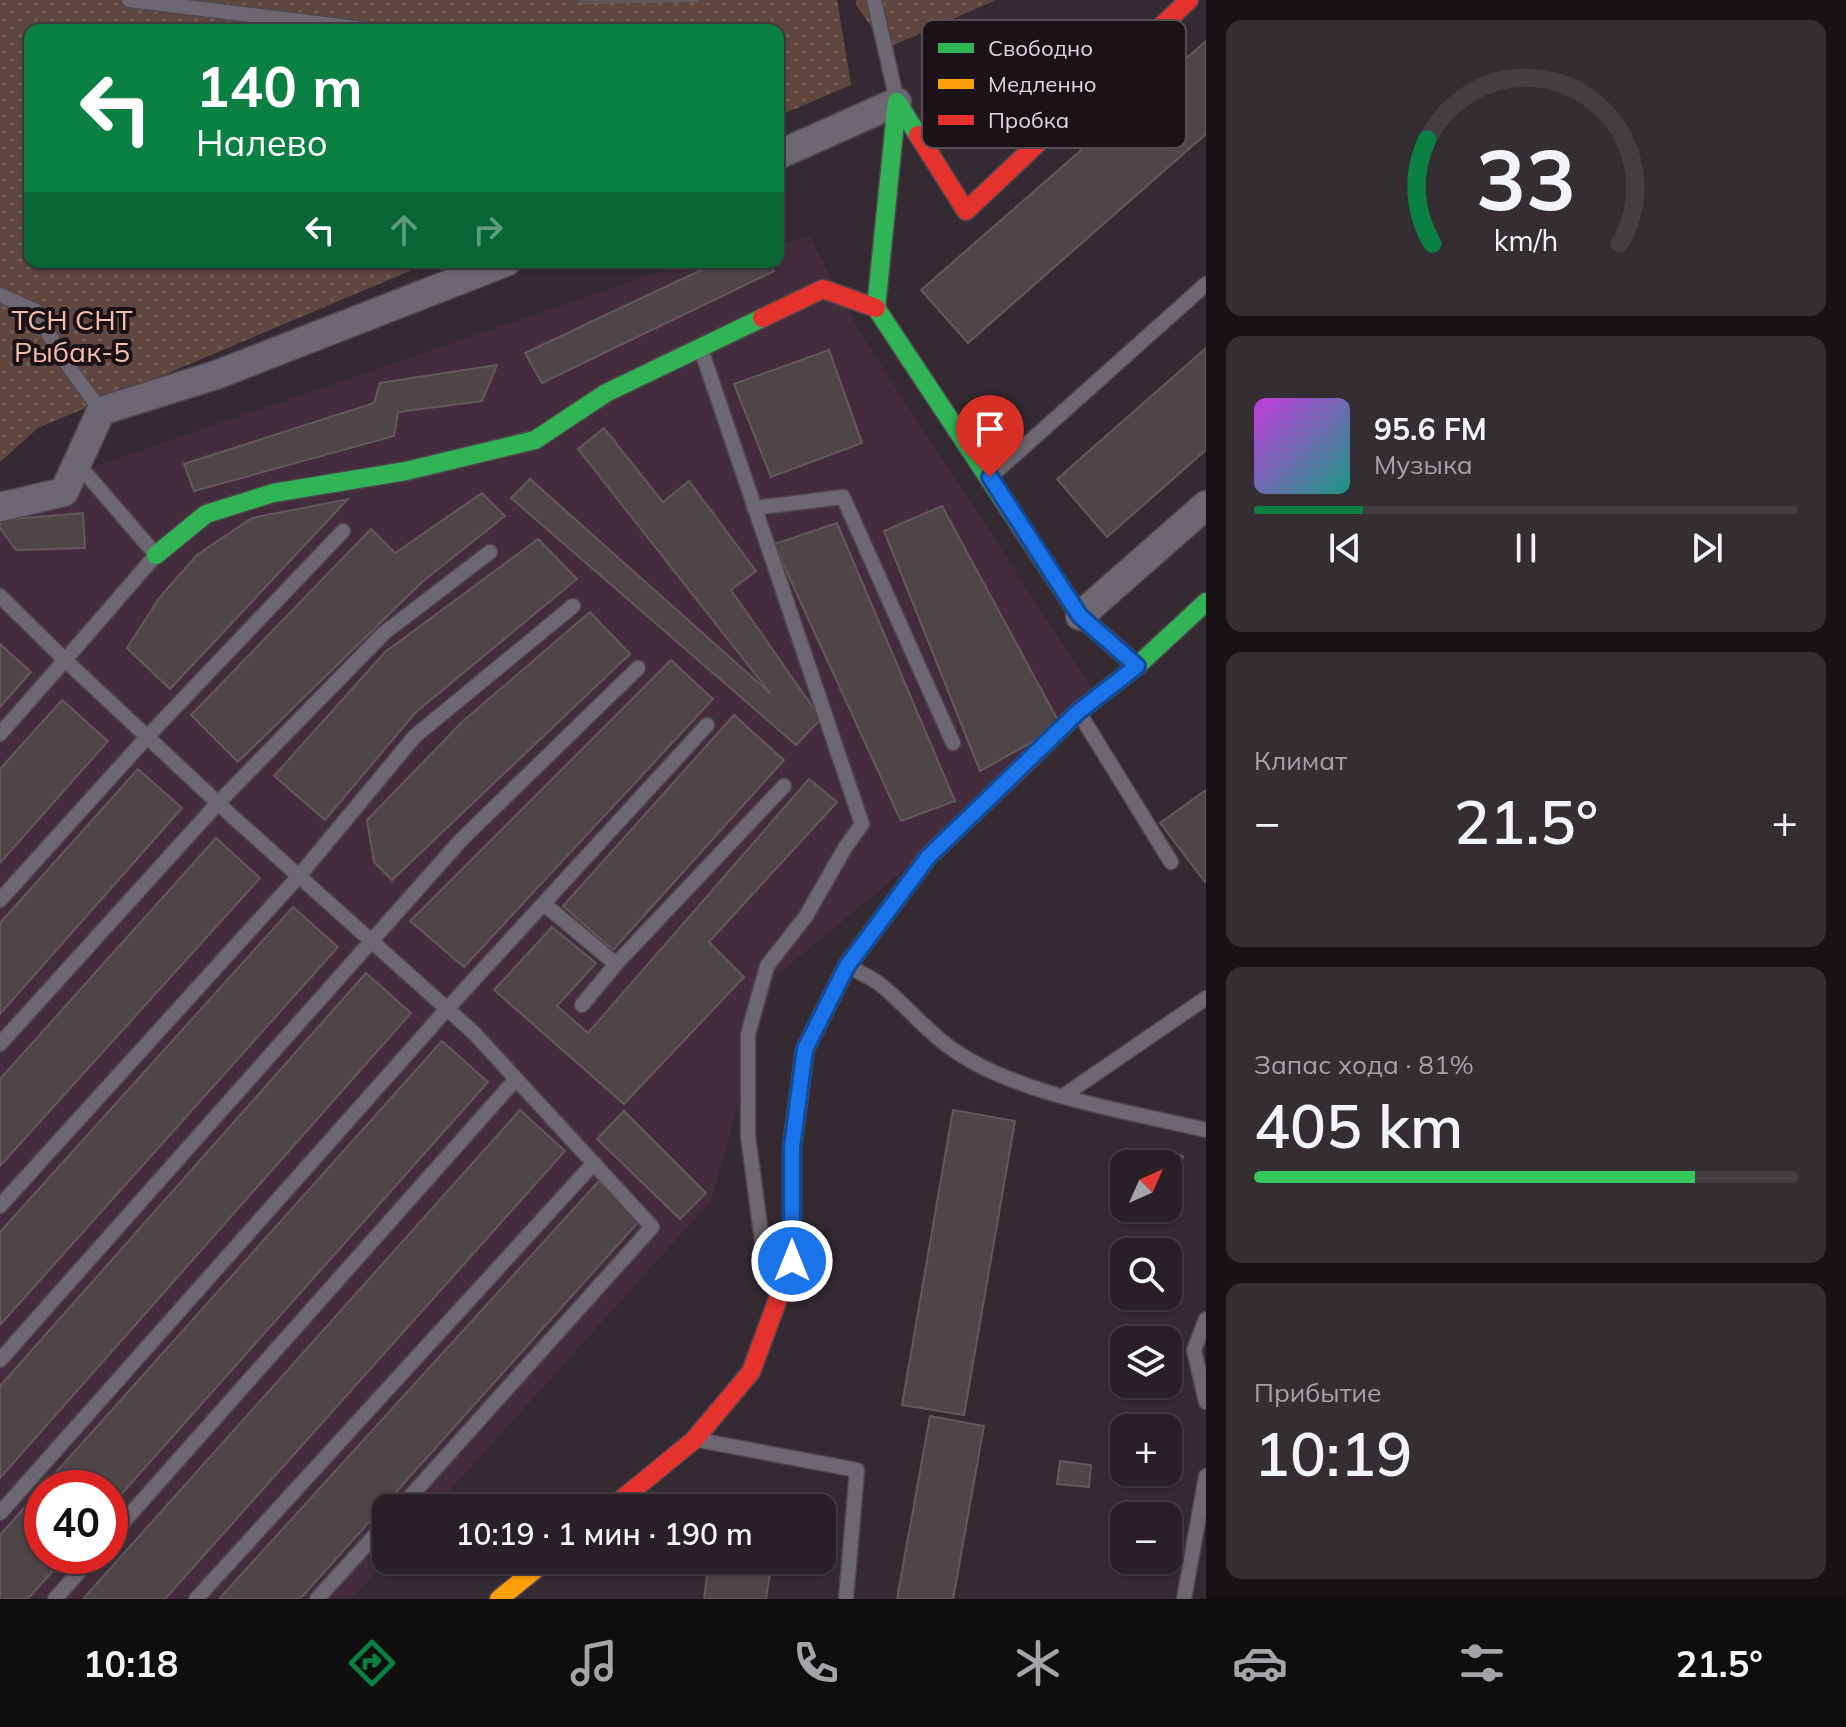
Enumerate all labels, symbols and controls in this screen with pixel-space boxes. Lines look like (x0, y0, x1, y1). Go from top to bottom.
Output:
legend (922, 20, 1186, 148)
text: Свободно (988, 34, 1093, 62)
text: 140 m (196, 51, 363, 121)
icon: left (64, 56, 168, 160)
text: Медленно (988, 70, 1097, 98)
text: Пробка (988, 106, 1069, 134)
text: Налево (196, 120, 328, 165)
text: 33 (1476, 125, 1576, 230)
icon: left (298, 208, 342, 252)
icon: ahead (382, 208, 426, 252)
icon: right (466, 208, 510, 252)
text: km/h (1494, 222, 1558, 258)
park label: ТСН СНТ Рыбак-5 (11, 302, 133, 369)
pin (956, 395, 1024, 477)
icon: arrive (968, 407, 1012, 451)
text: 95.6 FM (1374, 410, 1487, 448)
text: Музыка (1374, 448, 1473, 481)
icon: previous (1323, 526, 1367, 570)
icon: pause (1504, 526, 1548, 570)
icon: next (1685, 526, 1729, 570)
text: Климат (1254, 744, 1347, 777)
text: 21.5° (1454, 784, 1598, 859)
text: − (1254, 794, 1280, 849)
text: + (1772, 794, 1798, 849)
text: Запас хода · 81% (1254, 1048, 1474, 1081)
text: 405 km (1254, 1088, 1463, 1163)
north arrow (1110, 1150, 1182, 1222)
map controls (1110, 1150, 1182, 1574)
position arrow (750, 1219, 834, 1303)
button: search (1110, 1238, 1182, 1310)
button: layers (1110, 1326, 1182, 1398)
text: Прибытие (1254, 1376, 1381, 1409)
button: + (1110, 1414, 1182, 1486)
text: 10:19 (1254, 1416, 1412, 1491)
speed limit sign: 40 (24, 1470, 128, 1574)
button: − (1110, 1502, 1182, 1574)
text: 10:19 · 1 мин · 190 m (455, 1515, 753, 1553)
icon: directions (344, 1635, 400, 1691)
icon: music (566, 1635, 622, 1691)
icon: phone (788, 1635, 844, 1691)
icon: climate (1010, 1635, 1066, 1691)
icon: car (1232, 1635, 1288, 1691)
icon: filters (1454, 1635, 1510, 1691)
text: 10:18 (83, 1641, 178, 1686)
text: 21.5° (1676, 1641, 1763, 1686)

